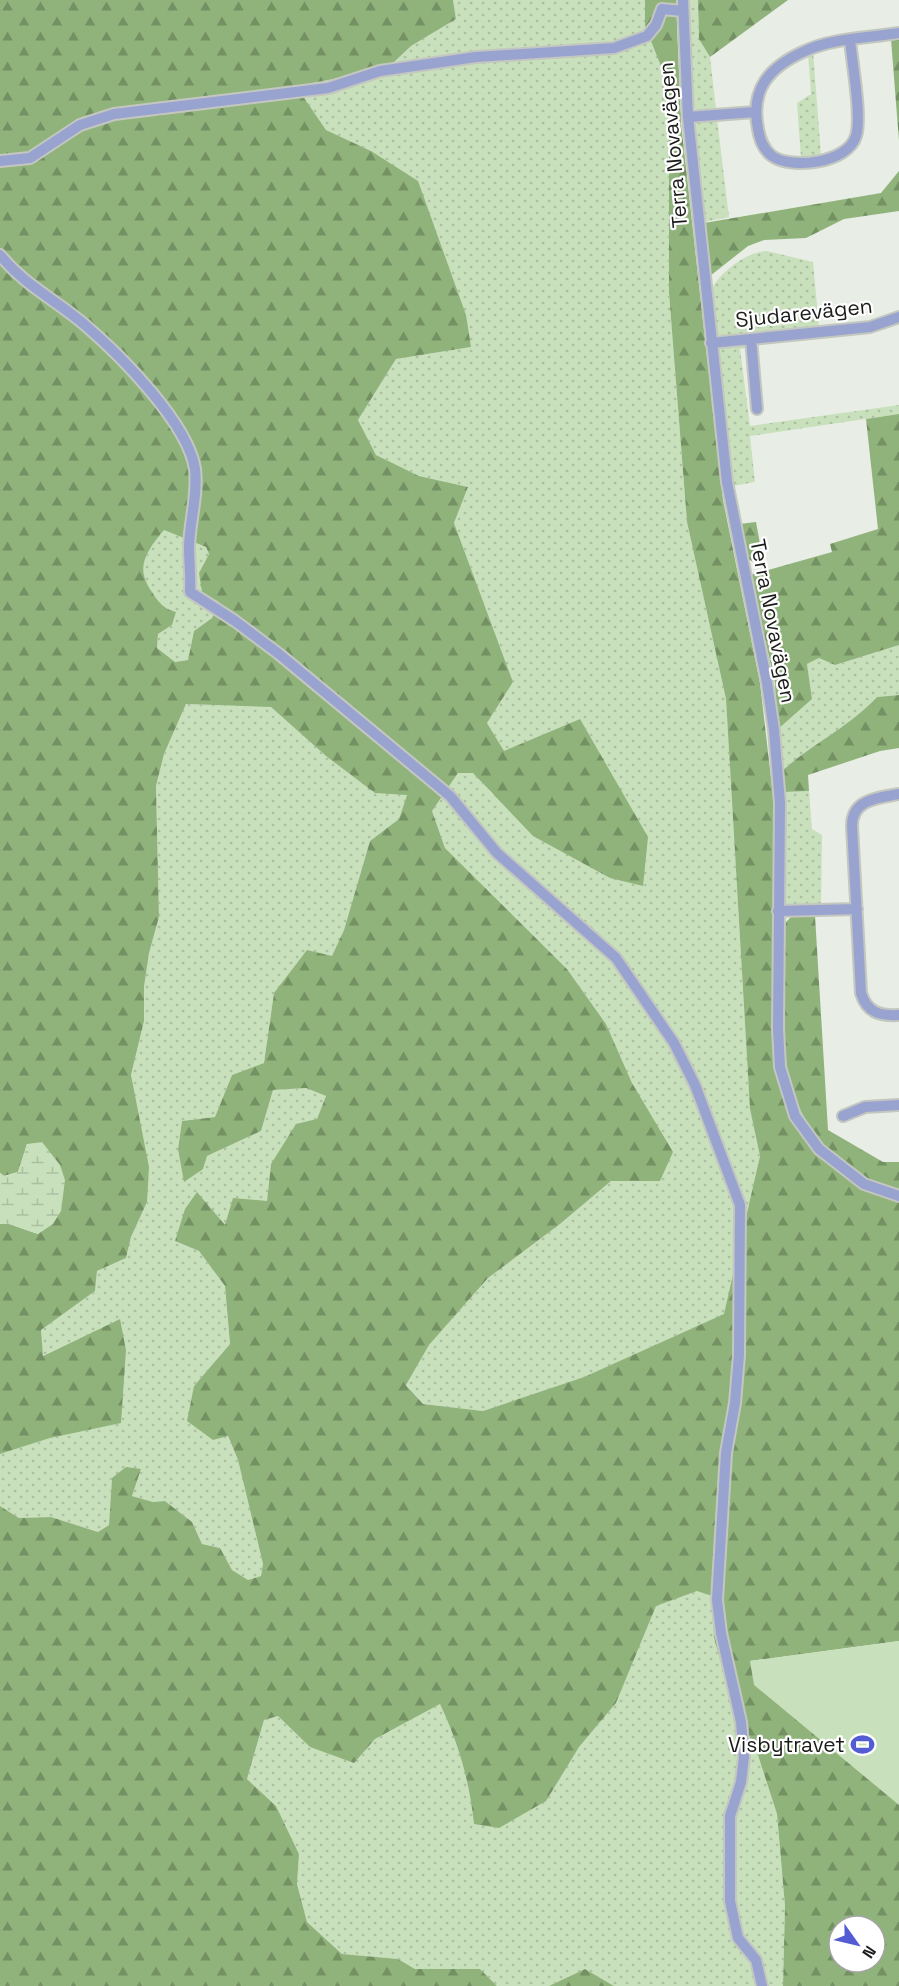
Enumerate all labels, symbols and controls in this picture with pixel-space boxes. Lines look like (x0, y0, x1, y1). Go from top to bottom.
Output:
street label: Terra Novavägen (652, 61, 693, 229)
street label: Sjudarevägen (734, 292, 874, 333)
street label: Terra Novavägen (744, 537, 803, 705)
place label: Visbytravet (728, 1731, 845, 1758)
sports icon: Visbytravet (850, 1732, 876, 1758)
north arrow (827, 1914, 887, 1974)
text: N (857, 1942, 881, 1962)

